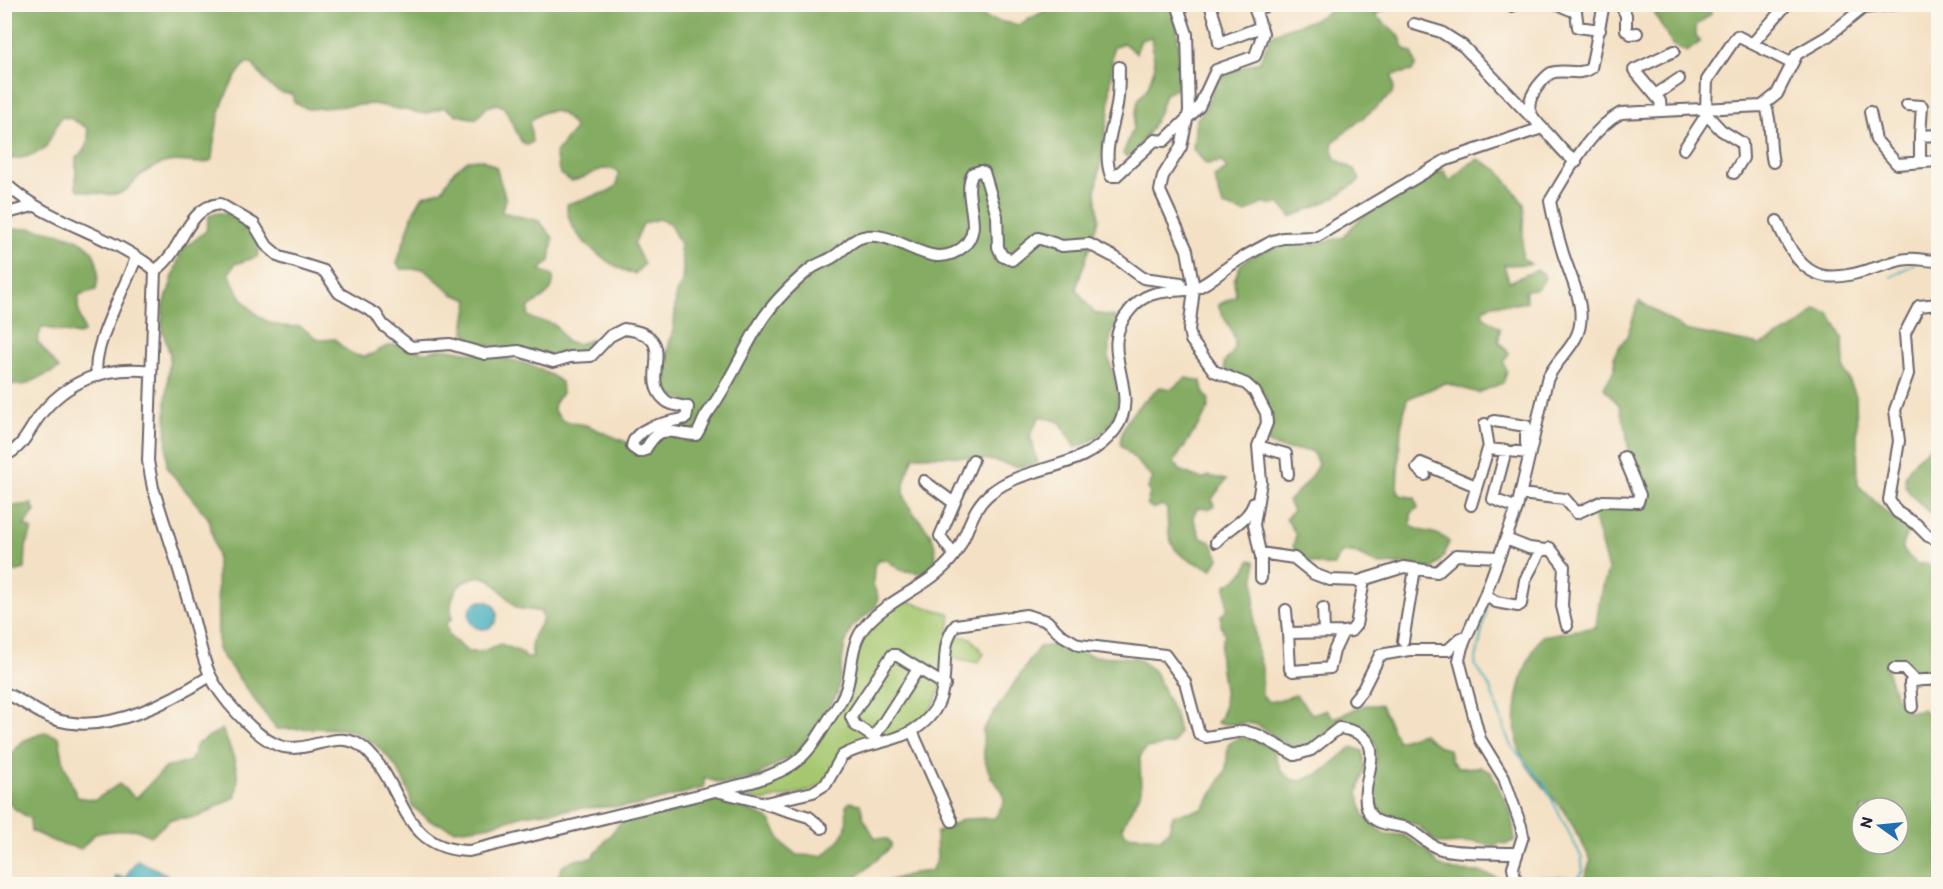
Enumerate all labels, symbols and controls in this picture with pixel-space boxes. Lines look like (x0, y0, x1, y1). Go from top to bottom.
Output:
north arrow (1850, 796, 1910, 856)
text: N (1855, 815, 1877, 830)

